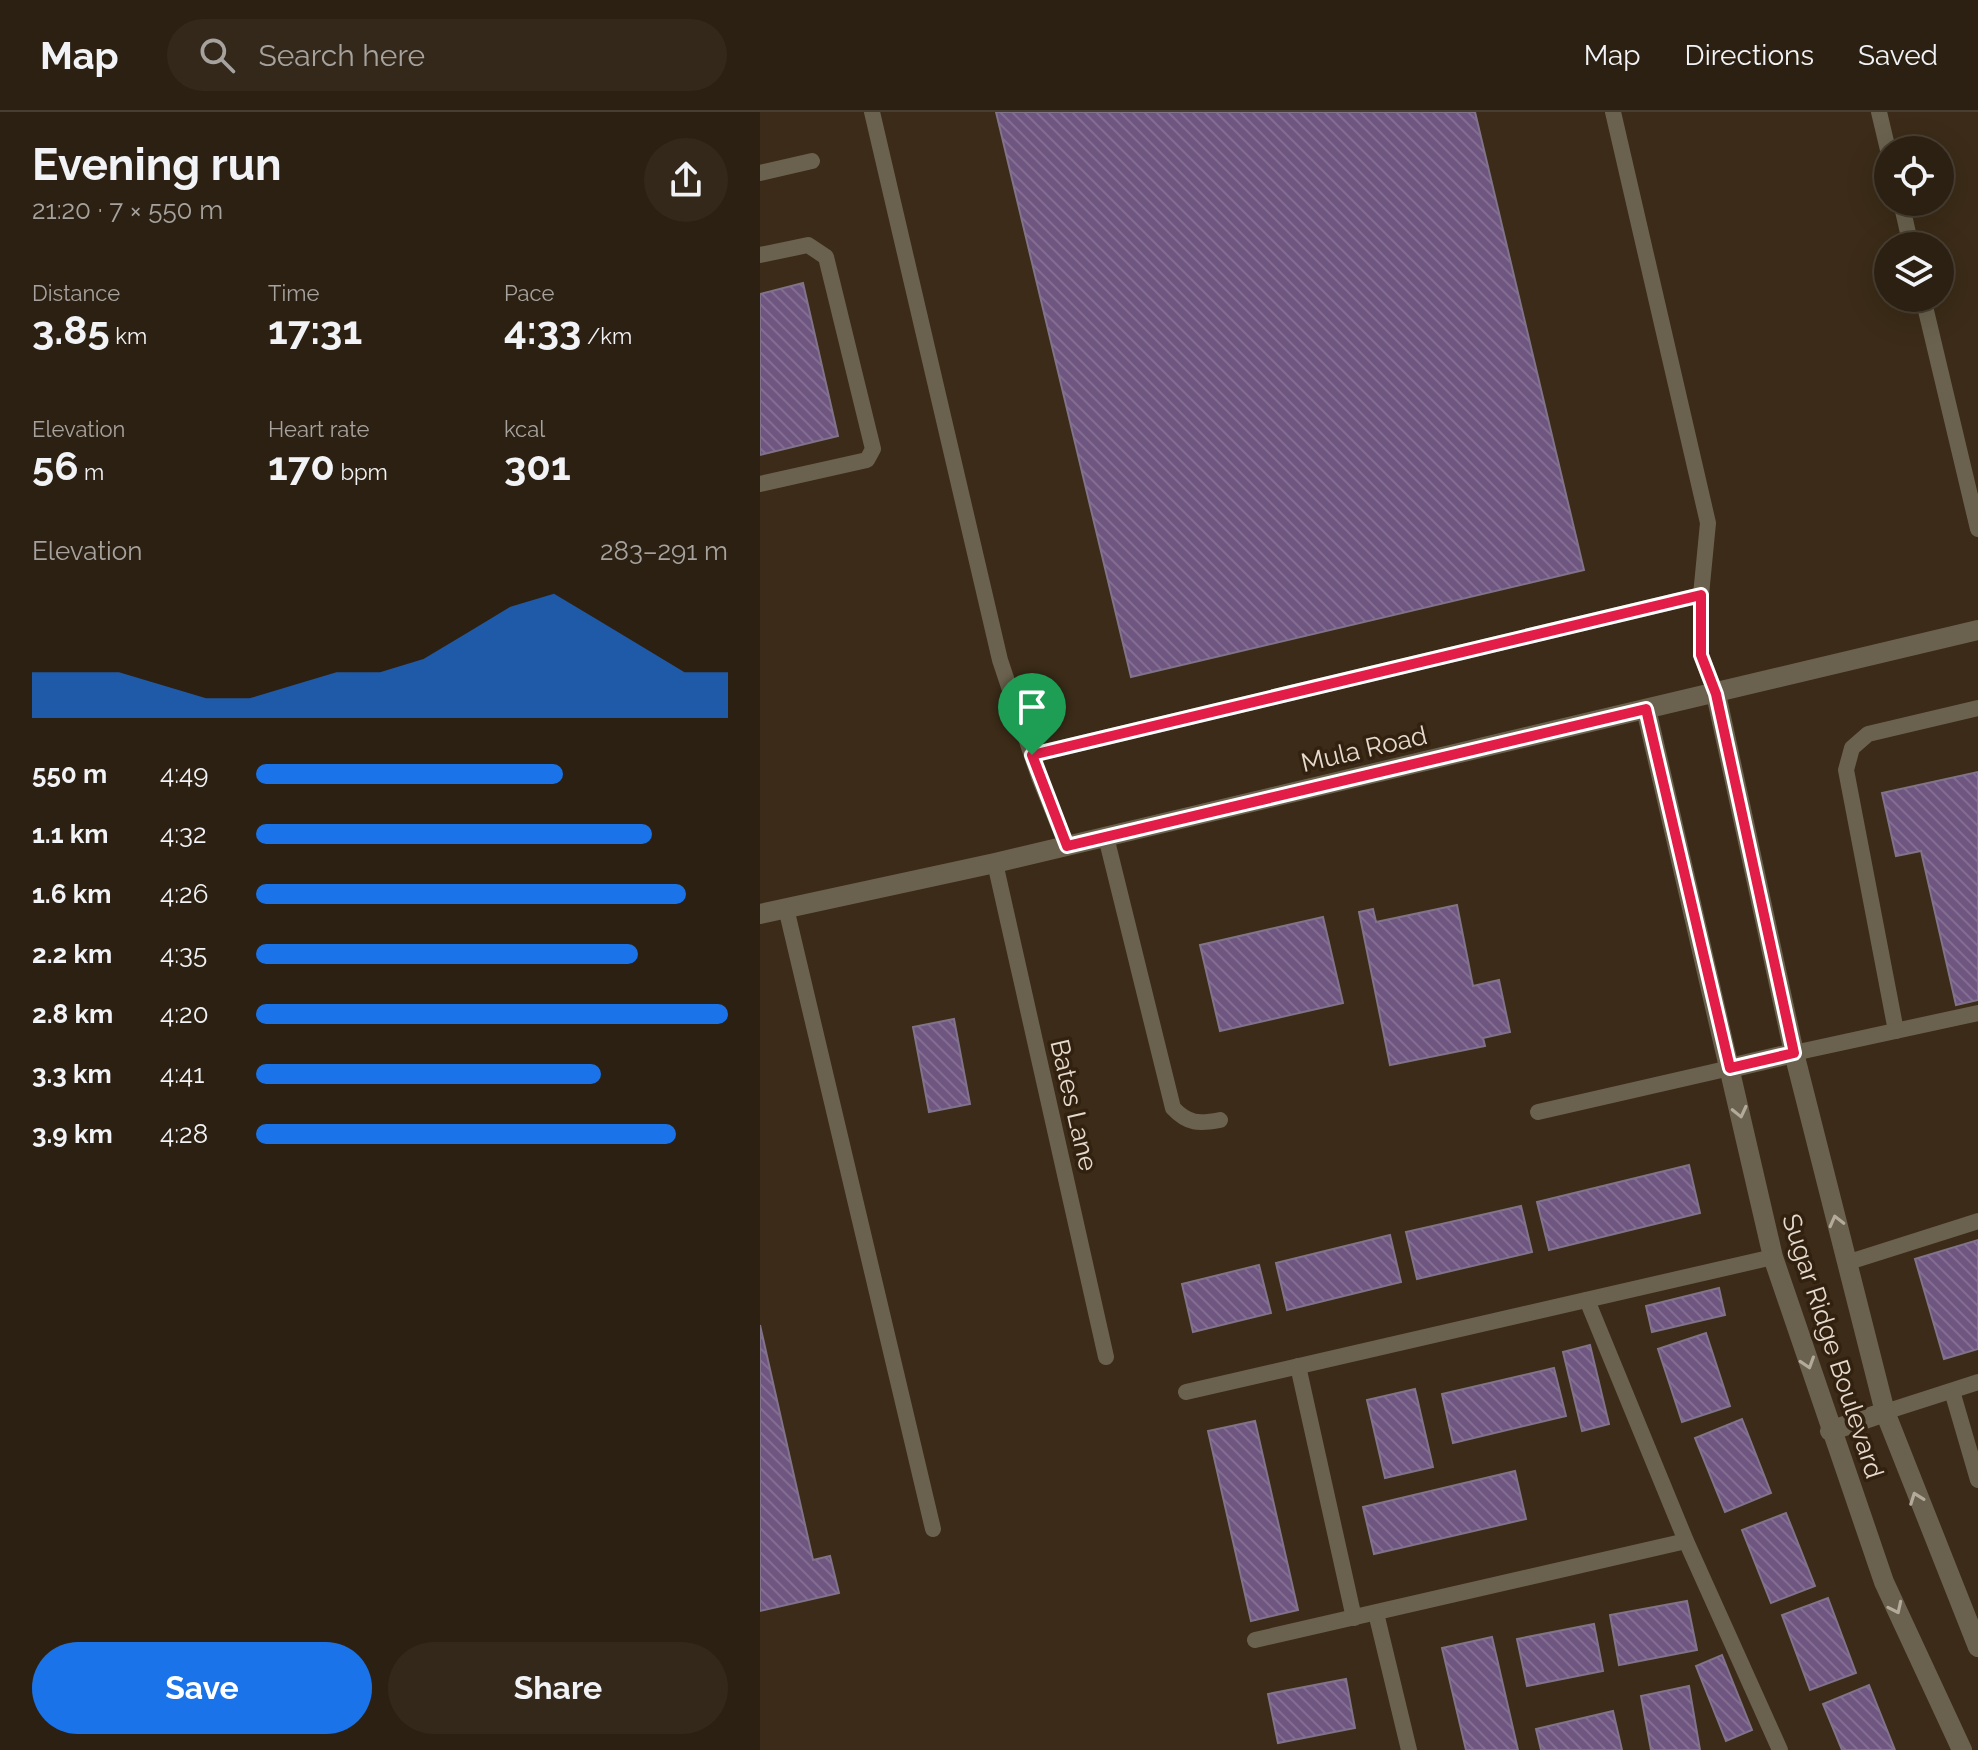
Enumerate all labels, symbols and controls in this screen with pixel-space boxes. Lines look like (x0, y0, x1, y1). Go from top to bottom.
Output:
search box (167, 19, 727, 91)
text: Map (40, 33, 119, 78)
icon: search (195, 33, 239, 77)
text: Search here (259, 38, 425, 73)
text: Map (1584, 39, 1641, 72)
text: Directions (1685, 39, 1814, 72)
text: Saved (1858, 39, 1938, 72)
map controls (1874, 136, 1954, 312)
button: locate (1874, 136, 1954, 216)
button: share (644, 138, 728, 222)
text: Evening run (32, 139, 281, 190)
text: 21:20 · 7 × 550 m (32, 195, 223, 225)
button: layers (1874, 232, 1954, 312)
text: Distance (32, 280, 120, 306)
text: Time (268, 280, 319, 306)
text: Pace (504, 280, 554, 306)
text: 3.85 (32, 306, 110, 353)
text: 17:31 (268, 306, 362, 353)
text: 4:33 (504, 306, 581, 353)
text: km (110, 323, 147, 349)
text: /km (581, 323, 632, 349)
text: Elevation (32, 416, 125, 442)
text: Heart rate (268, 416, 369, 442)
text: kcal (504, 416, 545, 442)
text: 56 (32, 442, 78, 489)
text: 170 (268, 442, 335, 489)
text: 301 (504, 442, 571, 489)
text: m (78, 459, 104, 485)
text: bpm (335, 459, 388, 485)
text: Elevation (32, 536, 142, 566)
text: 283–291 m (600, 536, 728, 566)
pin (998, 673, 1066, 755)
icon: arrive (1010, 685, 1054, 729)
street label: Mula Road (1298, 720, 1430, 778)
text: 550 m (32, 759, 107, 789)
text: 4:49 (160, 759, 209, 789)
text: 1.1 km (32, 819, 109, 849)
text: 4:32 (160, 819, 207, 849)
text: 1.6 km (32, 879, 111, 909)
text: 4:26 (160, 879, 208, 909)
text: 2.2 km (32, 939, 112, 969)
text: 4:35 (160, 939, 207, 969)
text: 2.8 km (32, 999, 113, 1029)
text: 4:20 (160, 999, 209, 1029)
street label: Bates Lane (1044, 1036, 1104, 1174)
text: 3.3 km (32, 1059, 112, 1089)
text: 4:41 (160, 1059, 204, 1089)
one-way arrow (1731, 1105, 1748, 1119)
text: 3.9 km (32, 1119, 113, 1149)
text: 4:28 (160, 1119, 208, 1149)
street label: Sugar Ridge Boulevard (1776, 1210, 1890, 1482)
one-way arrow (1828, 1215, 1845, 1229)
one-way arrow (1799, 1356, 1815, 1369)
one-way arrow (1910, 1492, 1926, 1506)
one-way arrow (1886, 1599, 1902, 1614)
button: Save (32, 1642, 372, 1734)
button: Share (388, 1642, 728, 1734)

